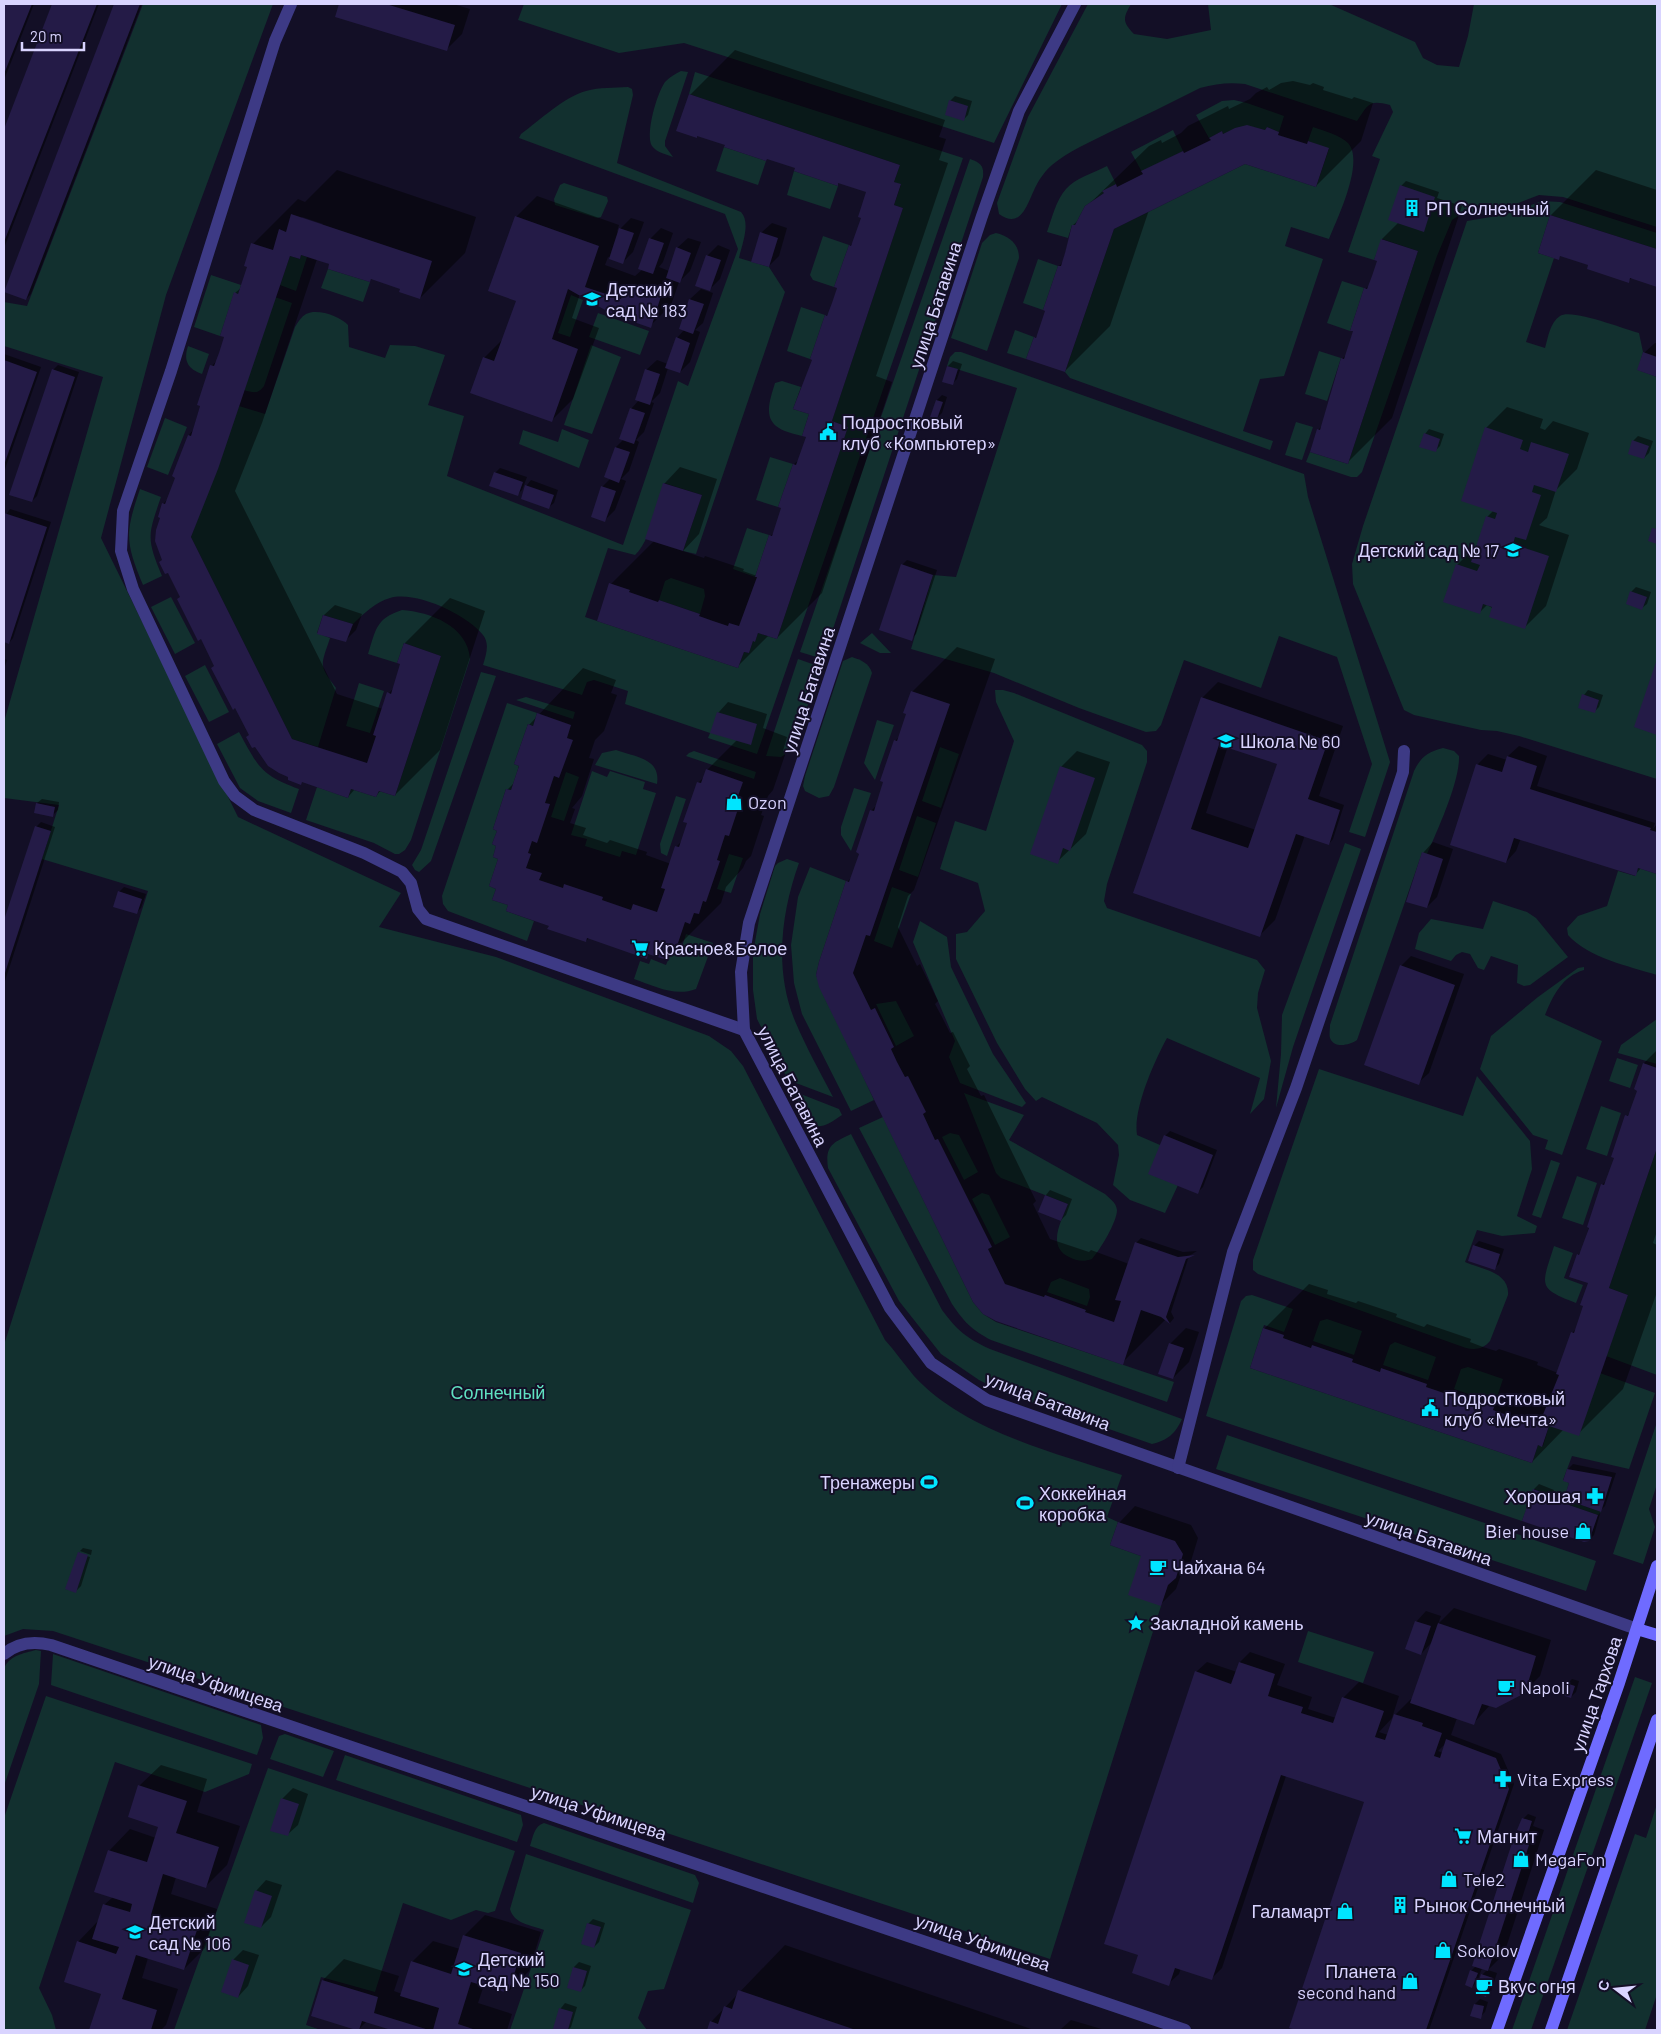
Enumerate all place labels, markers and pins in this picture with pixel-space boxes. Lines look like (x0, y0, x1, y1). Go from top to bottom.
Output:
place label: РП Солнечный (1426, 197, 1549, 219)
building icon: РП Солнечный (1402, 198, 1422, 218)
place label: Детский сад № 183 (606, 278, 687, 321)
school or university icon: Детский сад № 183 (582, 289, 602, 309)
place label: Подростковый клуб «Компьютер» (842, 411, 996, 454)
public building icon: Подростковый клуб «Компьютер» (818, 422, 838, 442)
place label: Детский сад № 17 (1358, 539, 1499, 561)
school or university icon: Детский сад № 17 (1503, 540, 1523, 560)
place label: Школа № 60 (1240, 730, 1341, 752)
school or university icon: Школа № 60 (1216, 731, 1236, 751)
place label: Ozon (748, 791, 787, 813)
shop icon: Ozon (724, 792, 744, 812)
place label: Красное&Белое (654, 937, 787, 959)
supermarket icon: Красное&Белое (630, 938, 650, 958)
place label: Подростковый клуб «Мечта» (1444, 1387, 1565, 1430)
public building icon: Подростковый клуб «Мечта» (1420, 1398, 1440, 1418)
place label: Тренажеры (820, 1471, 915, 1493)
sports icon: Тренажеры (919, 1472, 939, 1492)
place label: Хоккейная коробка (1039, 1482, 1127, 1525)
place label: Хорошая (1505, 1485, 1581, 1507)
pharmacy icon: Хорошая (1585, 1486, 1605, 1506)
sports icon: Хоккейная коробка (1015, 1493, 1035, 1513)
place label: Вier house (1485, 1520, 1569, 1542)
shop icon: Вier house (1573, 1521, 1593, 1541)
place label: Чайхана 64 (1172, 1556, 1266, 1578)
cafe icon: Чайхана 64 (1148, 1557, 1168, 1577)
place label: Закладной камень (1150, 1612, 1304, 1634)
place icon: Закладной камень (1126, 1613, 1146, 1633)
place label: Napoli (1520, 1676, 1570, 1698)
cafe icon: Napoli (1496, 1677, 1516, 1697)
place label: Vita Express (1517, 1768, 1614, 1790)
pharmacy icon: Vita Express (1493, 1769, 1513, 1789)
place label: Магнит (1477, 1825, 1537, 1847)
supermarket icon: Магнит (1453, 1826, 1473, 1846)
place label: MegaFon (1535, 1848, 1605, 1870)
shop icon: MegaFon (1511, 1849, 1531, 1869)
place label: Tele2 (1463, 1868, 1505, 1890)
shop icon: Tele2 (1439, 1869, 1459, 1889)
place label: Рынок Солнечный (1414, 1894, 1565, 1916)
building icon: Рынок Солнечный (1390, 1895, 1410, 1915)
place label: Галамарт (1251, 1900, 1331, 1922)
shop icon: Галамарт (1335, 1901, 1355, 1921)
place label: Детский сад № 106 (149, 1911, 231, 1954)
school or university icon: Детский сад № 106 (125, 1922, 145, 1942)
place label: Sokolov (1457, 1939, 1518, 1961)
shop icon: Sokolov (1433, 1940, 1453, 1960)
place label: Детский сад № 150 (478, 1948, 560, 1991)
school or university icon: Детский сад № 150 (454, 1959, 474, 1979)
place label: Планета second hand (1297, 1960, 1397, 2003)
shop icon: Планета second hand (1400, 1971, 1420, 1991)
place label: Вкус огня (1498, 1975, 1576, 1997)
cafe icon: Вкус огня (1474, 1976, 1494, 1996)

